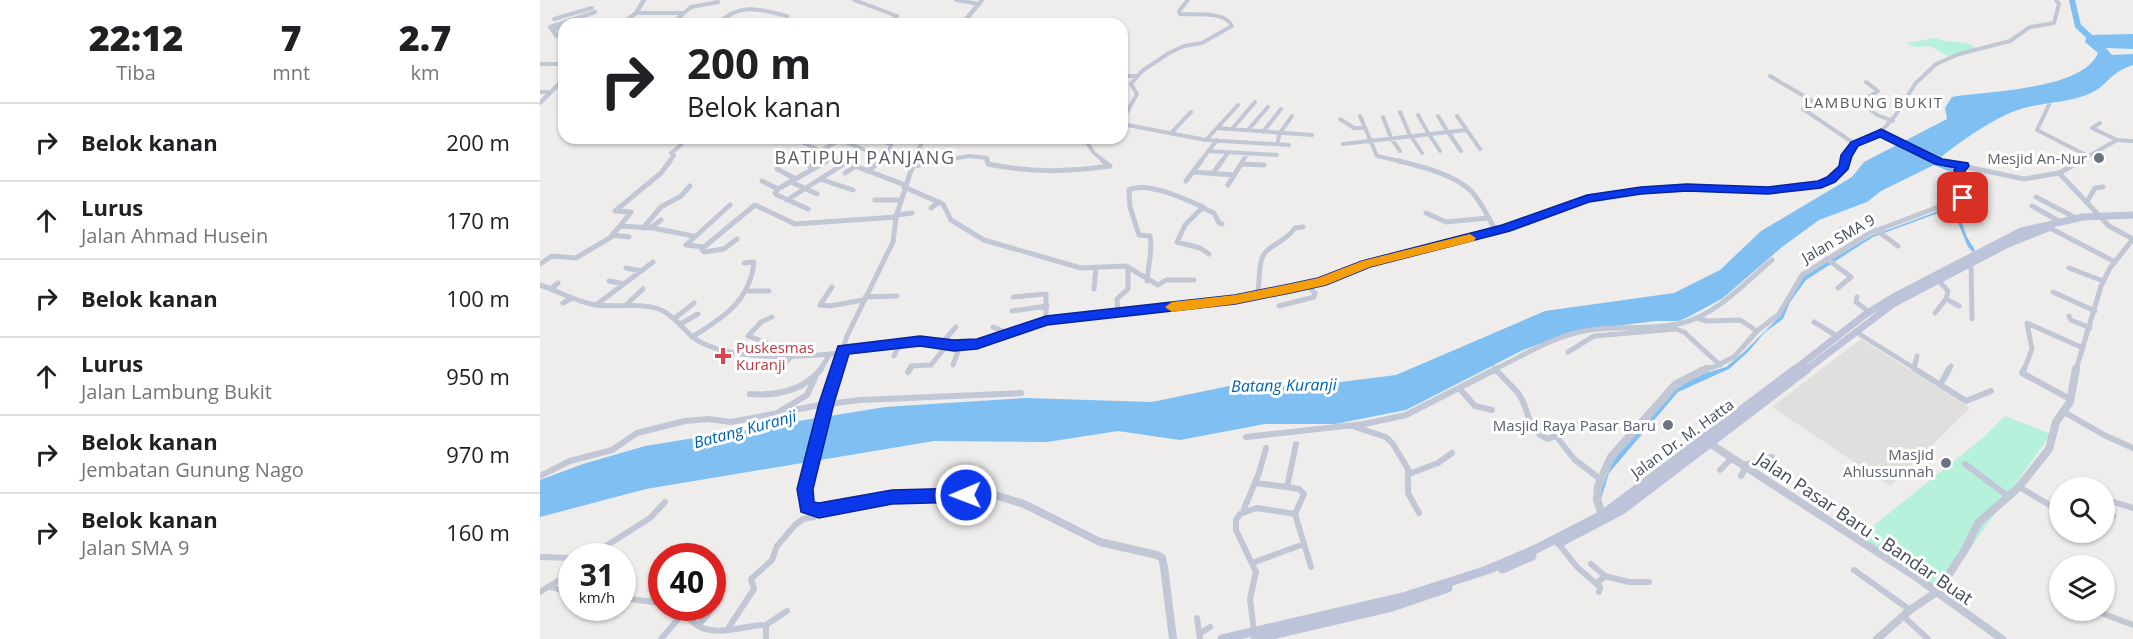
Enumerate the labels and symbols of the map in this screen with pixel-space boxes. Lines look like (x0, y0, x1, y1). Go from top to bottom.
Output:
district label: LAMBUNG BUKIT (1804, 92, 1944, 112)
district label: BATIPUH PANJANG (775, 145, 955, 169)
place label: Mesjid An-Nur (1987, 148, 2087, 168)
marker: Mesjid An-Nur (2092, 151, 2106, 165)
pin (1937, 172, 1988, 223)
street label: Jalan SMA 9 (1796, 209, 1878, 268)
place label: Puskesmas Kuranji (736, 337, 814, 374)
marker: Puskesmas Kuranji (714, 347, 732, 365)
water label: Batang Kuranji (1231, 373, 1338, 397)
street label: Jalan Dr. M. Hatta (1625, 394, 1737, 483)
water label: Batang Kuranji (691, 404, 800, 453)
place label: Masjid Raya Pasar Baru (1493, 415, 1656, 435)
marker: Masjid Raya Pasar Baru (1661, 418, 1675, 432)
place label: Masjid Ahlussunnah (1843, 444, 1934, 481)
street label: Jalan Pasar Baru - Bandar Buat (1750, 445, 1978, 610)
marker: Masjid Ahlussunnah (1939, 456, 1953, 470)
position arrow (934, 463, 998, 527)
speed limit sign: 40 (648, 543, 726, 621)

